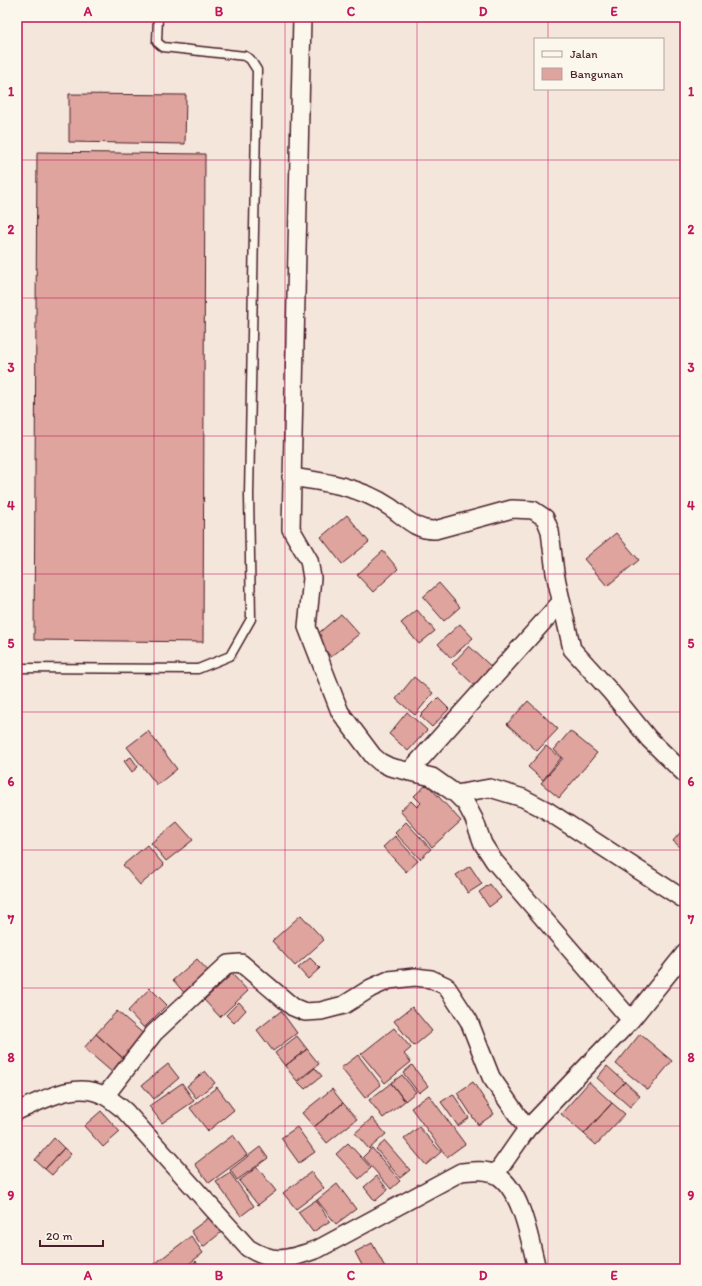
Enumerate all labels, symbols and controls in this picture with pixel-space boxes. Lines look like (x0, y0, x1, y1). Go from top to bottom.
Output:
text: A (83, 4, 93, 19)
text: B (215, 4, 224, 19)
text: C (347, 4, 356, 19)
text: D (479, 4, 488, 19)
text: E (610, 4, 618, 19)
legend (534, 38, 664, 90)
text: Jalan (570, 47, 598, 61)
text: Bangunan (570, 67, 623, 81)
text: 1 (8, 84, 14, 99)
text: 1 (688, 84, 694, 99)
text: 2 (8, 222, 15, 237)
text: 2 (688, 222, 695, 237)
text: 3 (7, 360, 15, 375)
text: 3 (687, 360, 695, 375)
text: 4 (7, 498, 15, 513)
text: 4 (687, 498, 695, 513)
text: 5 (8, 636, 15, 651)
text: 5 (688, 636, 695, 651)
text: 6 (8, 774, 15, 789)
text: 6 (688, 774, 695, 789)
text: 7 (7, 912, 15, 927)
text: 7 (687, 912, 695, 927)
text: 8 (7, 1050, 15, 1065)
text: 8 (687, 1050, 695, 1065)
text: 9 (8, 1188, 15, 1203)
text: 9 (688, 1188, 695, 1203)
scale bar (40, 1222, 103, 1248)
text: 20 m (46, 1229, 73, 1243)
text: A (83, 1268, 93, 1283)
text: B (215, 1268, 224, 1283)
text: C (347, 1268, 356, 1283)
text: D (479, 1268, 488, 1283)
text: E (610, 1268, 618, 1283)

